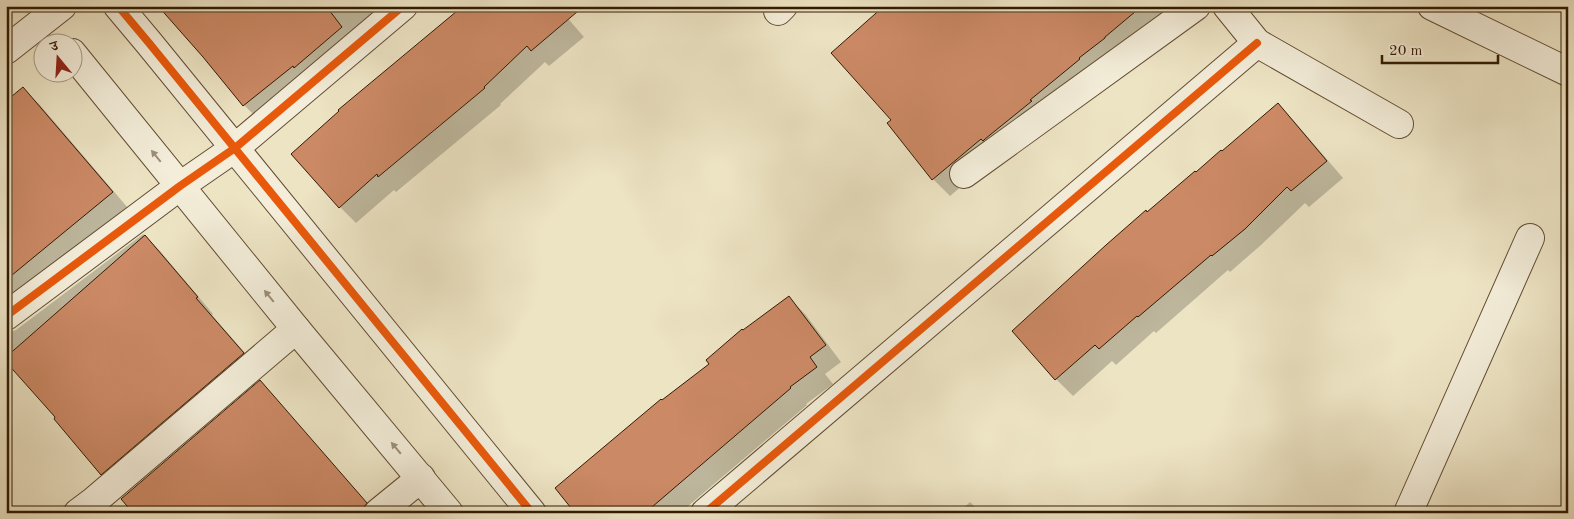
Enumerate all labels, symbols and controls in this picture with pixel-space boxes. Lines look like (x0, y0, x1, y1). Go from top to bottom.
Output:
north arrow (32, 32, 82, 82)
scale bar (1382, 32, 1498, 64)
text: उ (48, 39, 61, 55)
text: 20 m (1389, 44, 1423, 59)
one-way arrow (150, 150, 161, 163)
one-way arrow (264, 290, 275, 303)
one-way arrow (390, 442, 401, 455)

